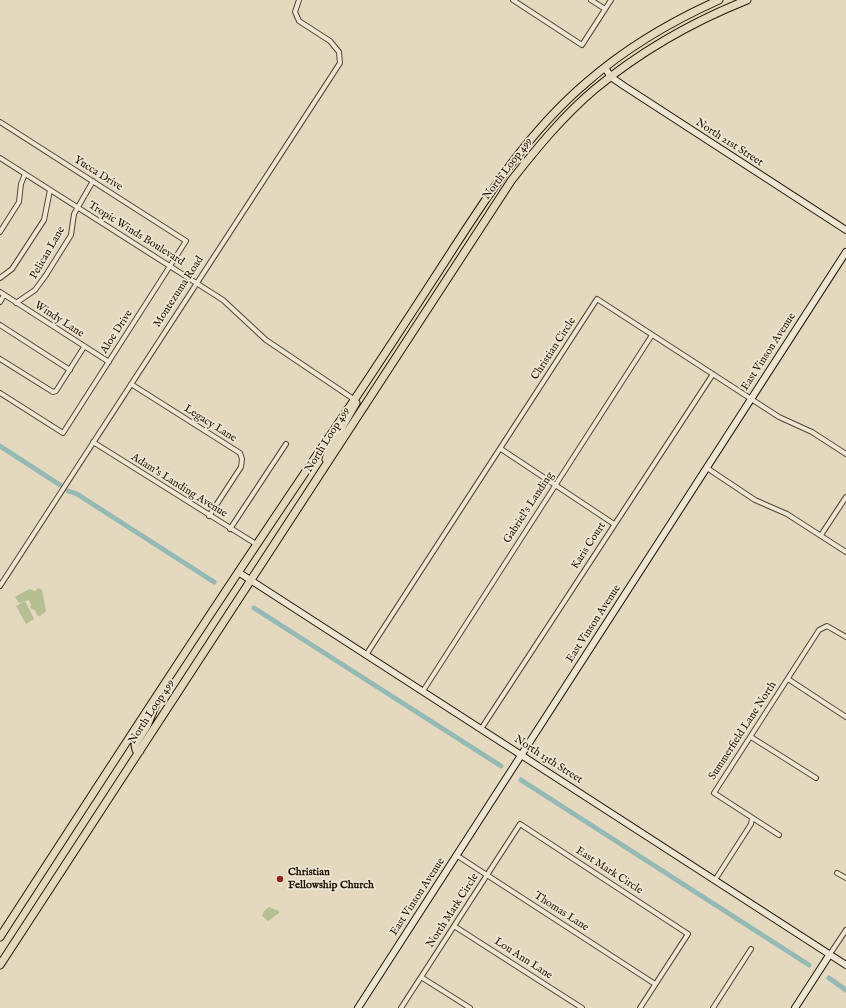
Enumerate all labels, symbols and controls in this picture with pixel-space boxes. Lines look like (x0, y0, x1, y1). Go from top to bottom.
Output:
street label: North 21st Street (693, 116, 765, 170)
street label: North Loop 499 (480, 135, 536, 203)
street label: Yucca Drive (71, 154, 125, 194)
street label: Tropic Winds Boulevard (85, 199, 187, 269)
street label: Pelican Lane (28, 224, 68, 282)
street label: Montezuma Road (151, 254, 207, 330)
street label: Windy Lane (32, 299, 86, 341)
street label: Aloe Drive (98, 308, 136, 356)
street label: East Vinson Avenue (739, 311, 799, 393)
street label: Christian Circle (529, 315, 579, 383)
street label: Legacy Lane (181, 403, 239, 445)
street label: North Loop 499 (303, 405, 353, 475)
street label: Adam's Landing Avenue (128, 451, 230, 521)
street label: Gabriel's Landing (501, 470, 557, 546)
street label: Karis Court (569, 520, 609, 572)
street label: East Vinson Avenue (564, 583, 624, 665)
street label: North Loop 499 (126, 677, 178, 747)
street label: Summerfield Lane North (706, 679, 780, 783)
street label: North 13th Street (511, 733, 585, 787)
street label: East Mark Circle (573, 844, 645, 898)
street label: East Vinson Avenue (388, 856, 448, 938)
place label: Christian Fellowship Church (288, 866, 374, 892)
street label: North Mark Circle (424, 871, 482, 951)
marker: Christian Fellowship Church (275, 874, 285, 884)
street label: Thomas Lane (531, 889, 591, 935)
street label: Lou Ann Lane (491, 935, 555, 983)

